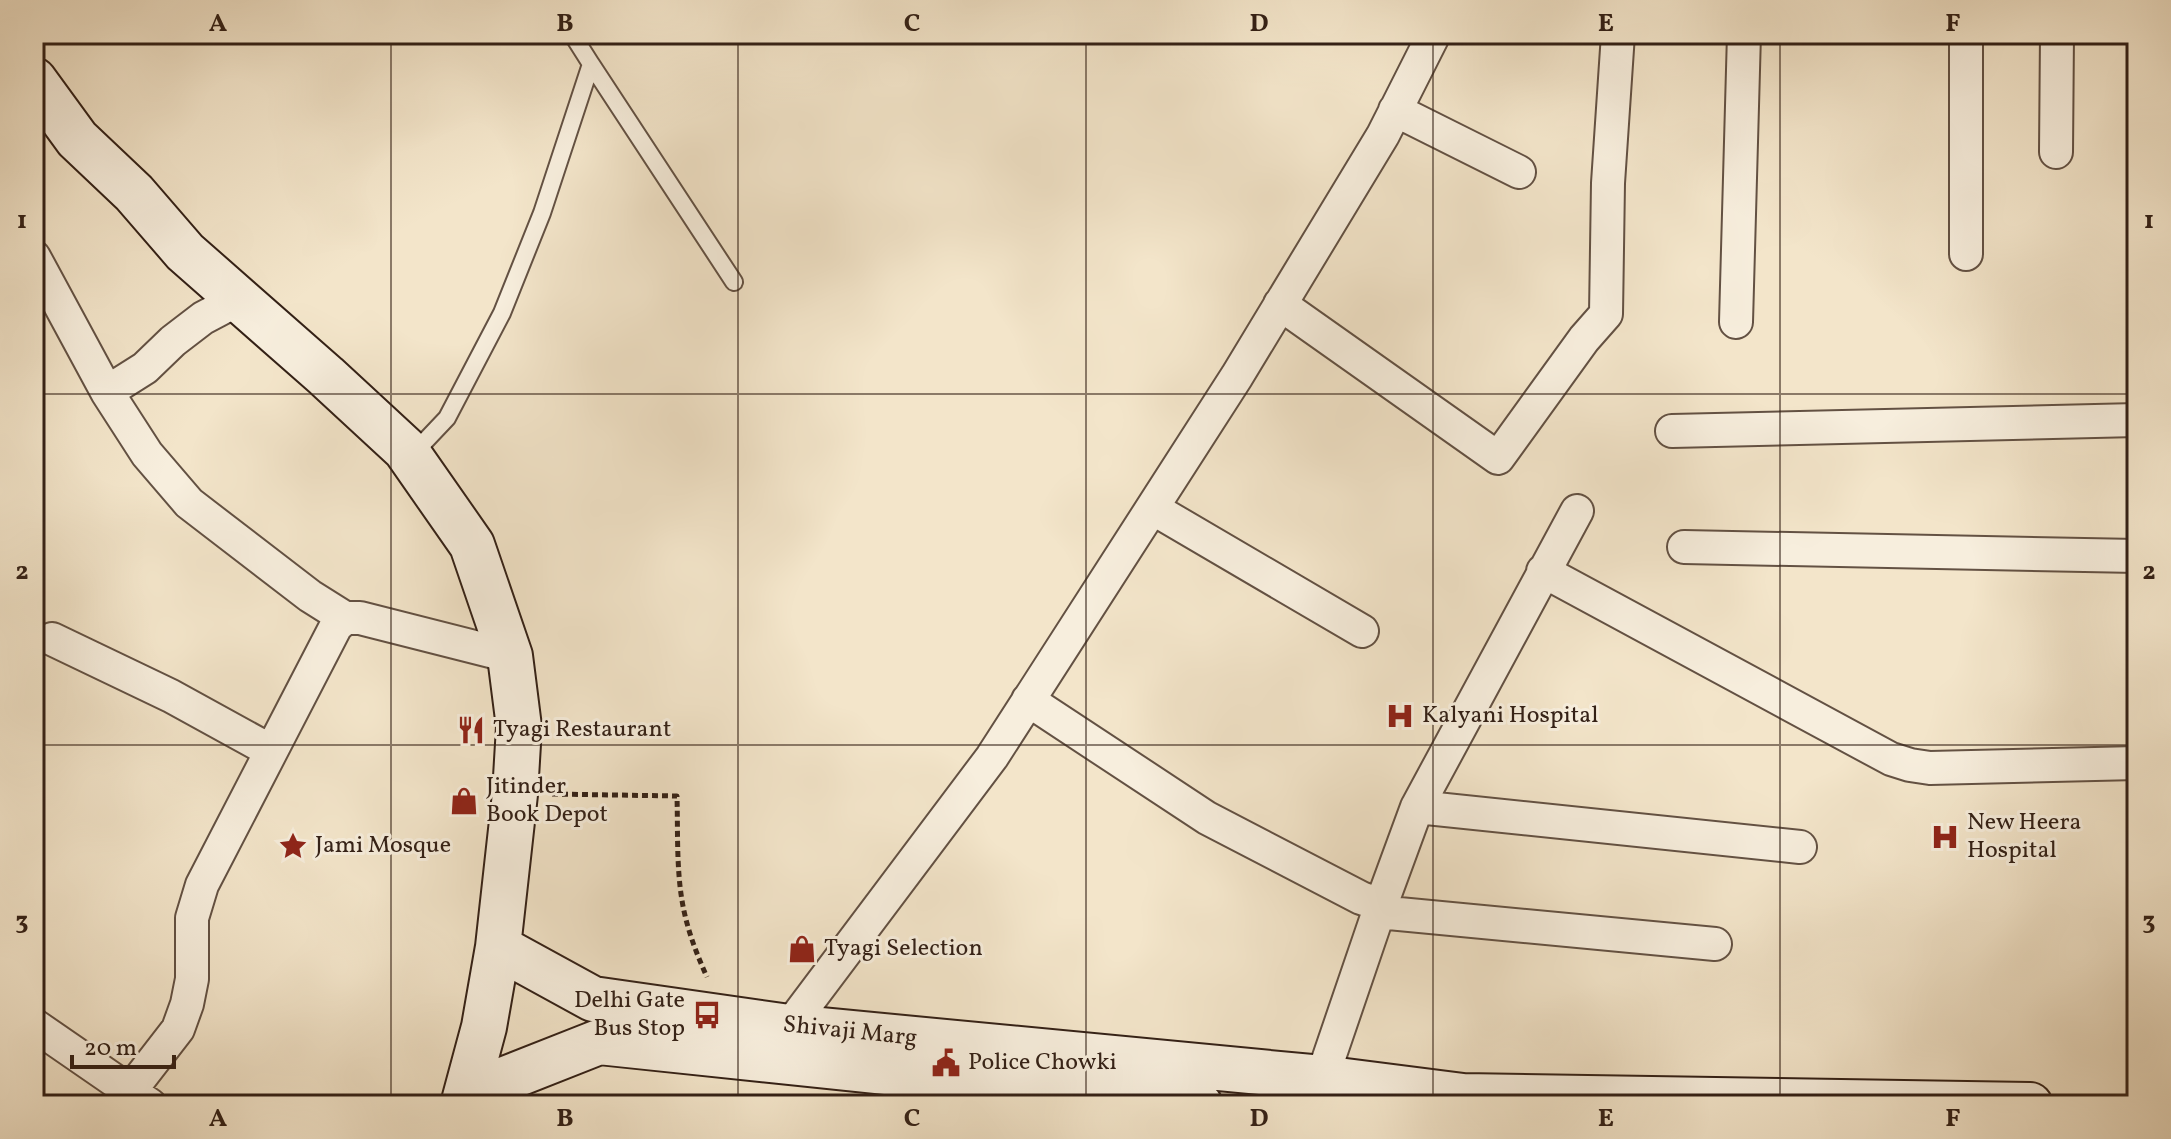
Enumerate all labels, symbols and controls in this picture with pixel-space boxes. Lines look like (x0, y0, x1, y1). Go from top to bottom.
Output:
text: A (209, 6, 228, 42)
text: B (556, 6, 574, 42)
text: C (904, 6, 920, 42)
text: D (1249, 6, 1269, 42)
text: E (1598, 6, 1614, 42)
text: F (1945, 6, 1961, 42)
text: 1 (17, 203, 27, 239)
text: 1 (2144, 203, 2154, 239)
text: 2 (15, 554, 29, 590)
text: 2 (2142, 554, 2156, 590)
place label: Kalyani Hospital (1422, 699, 1598, 733)
hospital icon: Kalyani Hospital (1385, 701, 1415, 731)
place label: Tyagi Restaurant (493, 713, 671, 747)
restaurant icon: Tyagi Restaurant (456, 715, 486, 745)
place label: Jitinder Book Depot (486, 770, 608, 832)
shop icon: Jitinder Book Depot (449, 786, 479, 816)
place label: New Heera Hospital (1967, 806, 2081, 868)
hospital icon: New Heera Hospital (1930, 822, 1960, 852)
place label: Jami Mosque (315, 829, 451, 863)
place icon: Jami Mosque (278, 831, 308, 861)
text: 3 (15, 904, 29, 940)
text: 3 (2142, 904, 2156, 940)
place label: Tyagi Selection (824, 932, 983, 966)
shop icon: Tyagi Selection (787, 934, 817, 964)
place label: Delhi Gate Bus Stop (574, 984, 685, 1046)
bus stop icon: Delhi Gate Bus Stop (692, 1000, 722, 1030)
street label: Shivaji Marg (781, 1008, 919, 1056)
scale bar (72, 1019, 174, 1069)
text: 20 m (84, 1032, 137, 1066)
place label: Police Chowki (968, 1046, 1117, 1080)
public building icon: Police Chowki (931, 1048, 961, 1078)
text: A (209, 1101, 228, 1137)
text: B (556, 1101, 574, 1137)
text: C (904, 1101, 920, 1137)
text: D (1249, 1101, 1269, 1137)
text: E (1598, 1101, 1614, 1137)
text: F (1945, 1101, 1961, 1137)

